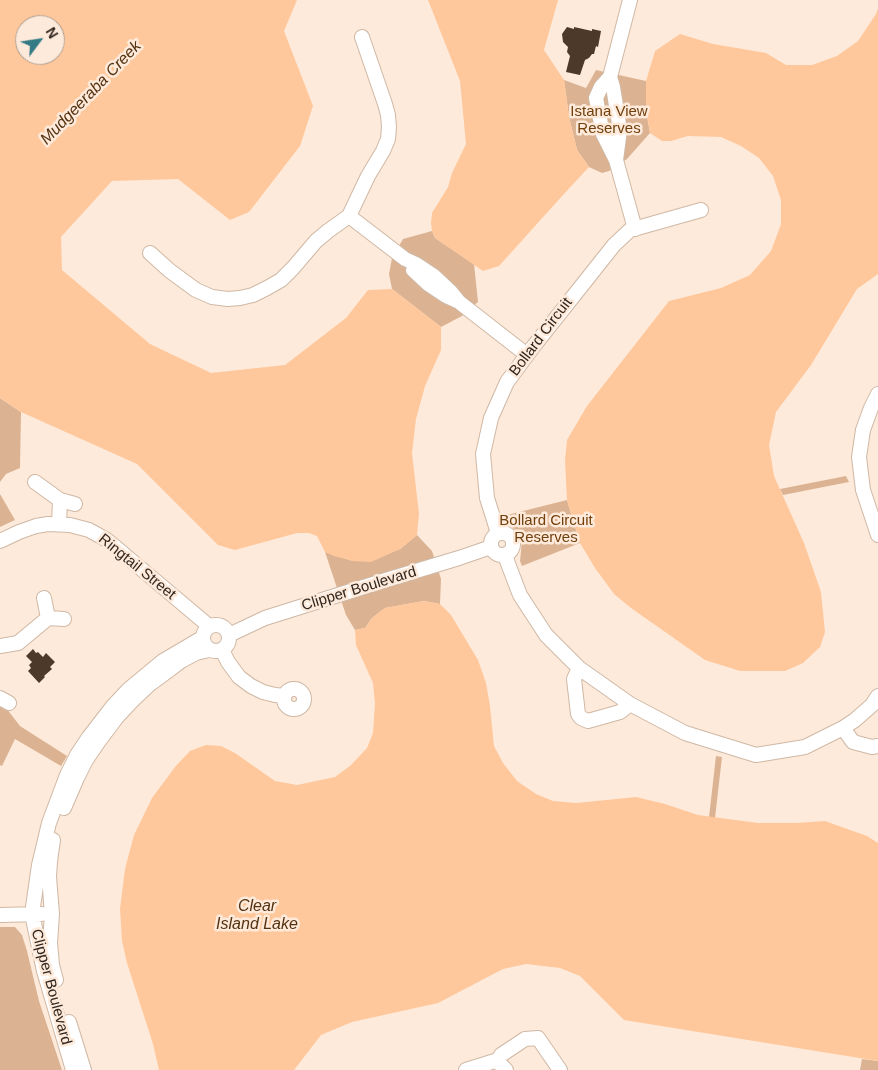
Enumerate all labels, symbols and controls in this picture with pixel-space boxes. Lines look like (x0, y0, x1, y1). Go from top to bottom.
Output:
north arrow (15, 15, 65, 65)
text: N (43, 24, 61, 41)
water label: Mudgeeraba Creek (37, 37, 145, 149)
park label: Istana View Reserves (570, 103, 648, 138)
street label: Bollard Circuit (506, 294, 576, 380)
park label: Bollard Circuit Reserves (499, 512, 593, 547)
street label: Ringtail Street (95, 530, 179, 604)
street label: Clipper Boulevard (299, 563, 419, 615)
water label: Clear Island Lake (216, 897, 298, 935)
street label: Clipper Boulevard (27, 927, 75, 1047)

